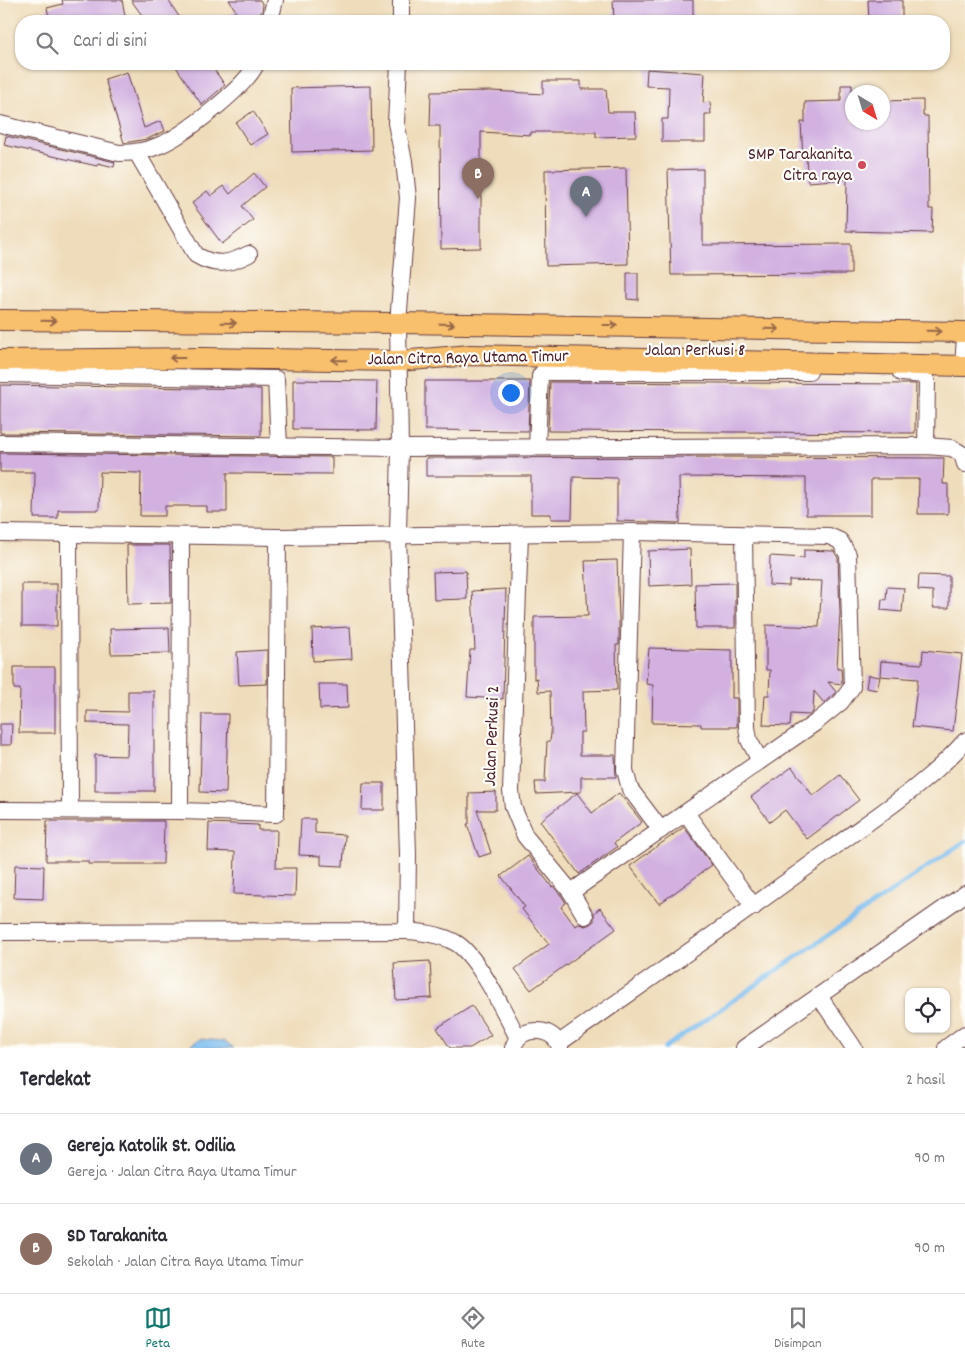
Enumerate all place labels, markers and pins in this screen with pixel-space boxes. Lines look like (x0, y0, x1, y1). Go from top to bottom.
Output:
place label: SMP Tarakanita Citra raya (748, 143, 853, 189)
pin: B (462, 158, 494, 199)
marker: SMP Tarakanita Citra raya (856, 159, 868, 171)
pin: A (570, 176, 602, 217)

